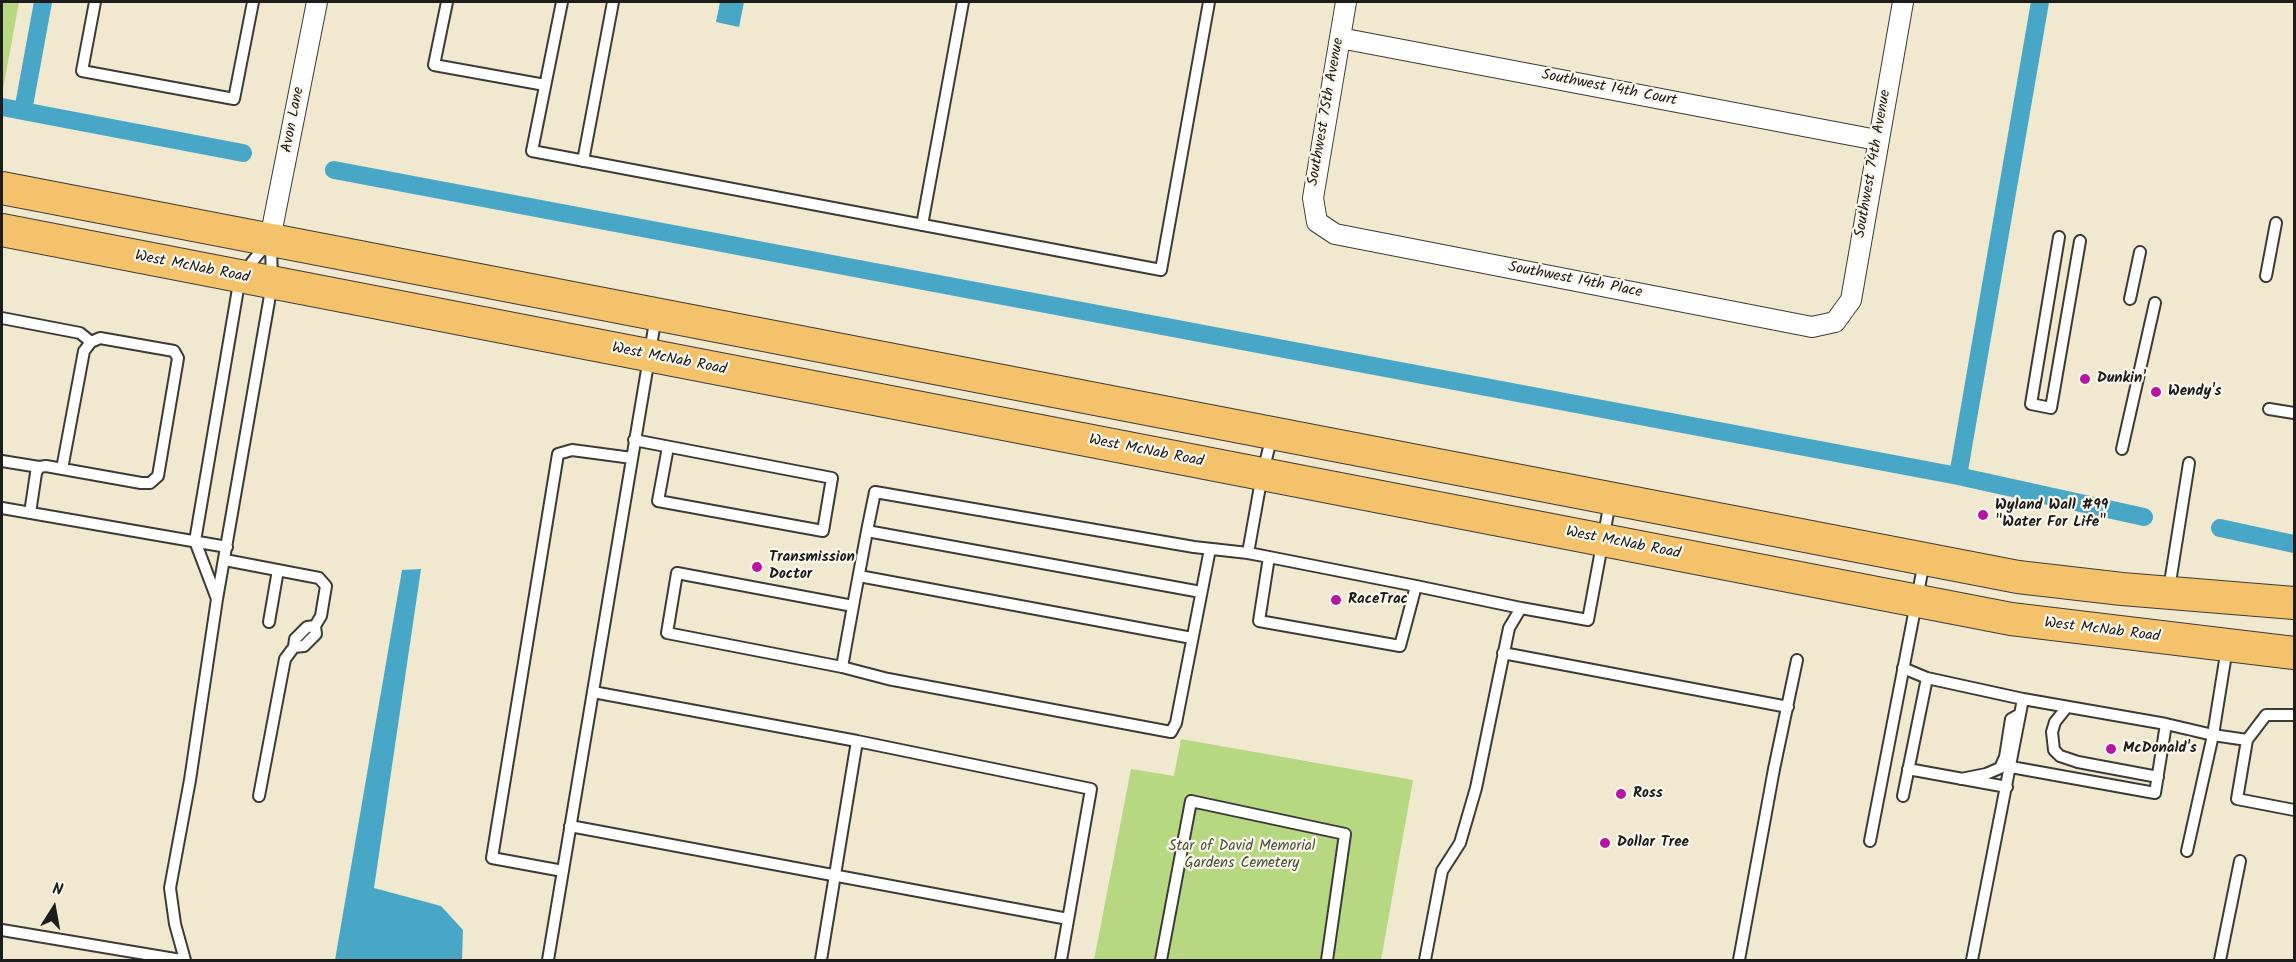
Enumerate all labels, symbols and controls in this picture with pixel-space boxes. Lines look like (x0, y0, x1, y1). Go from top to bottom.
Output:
street label: Southwest 75th Avenue (1305, 37, 1349, 187)
street label: Southwest 14th Court (1540, 67, 1678, 111)
street label: Avon Lane (279, 86, 309, 154)
street label: Southwest 74th Avenue (1852, 89, 1896, 239)
street label: West McNab Road (133, 248, 251, 288)
street label: Southwest 14th Place (1507, 259, 1643, 303)
street label: West McNab Road (610, 340, 728, 380)
place label: Dunkin' (2097, 370, 2145, 388)
marker: Dunkin' (2078, 372, 2092, 386)
place label: Wendy's (2168, 383, 2222, 401)
marker: Wendy's (2149, 385, 2163, 399)
street label: West McNab Road (1087, 432, 1205, 472)
place label: Wyland Wall #99 "Water For Life" (1995, 497, 2108, 532)
marker: Wyland Wall #99 "Water For Life" (1976, 508, 1990, 522)
street label: West McNab Road (1564, 524, 1682, 564)
place label: Transmission Doctor (769, 549, 855, 584)
marker: Transmission Doctor (750, 560, 764, 574)
place label: RaceTrac (1348, 591, 1408, 609)
marker: RaceTrac (1329, 593, 1343, 607)
street label: West McNab Road (2043, 615, 2161, 647)
place label: McDonald's (2123, 740, 2197, 758)
marker: McDonald's (2104, 742, 2118, 756)
place label: Ross (1633, 785, 1663, 803)
marker: Ross (1614, 787, 1628, 801)
place label: Dollar Tree (1617, 834, 1689, 852)
marker: Dollar Tree (1598, 836, 1612, 850)
park label: Star of David Memorial Gardens Cemetery (1169, 838, 1315, 873)
text: N (50, 877, 65, 903)
north arrow (24, 878, 84, 938)

